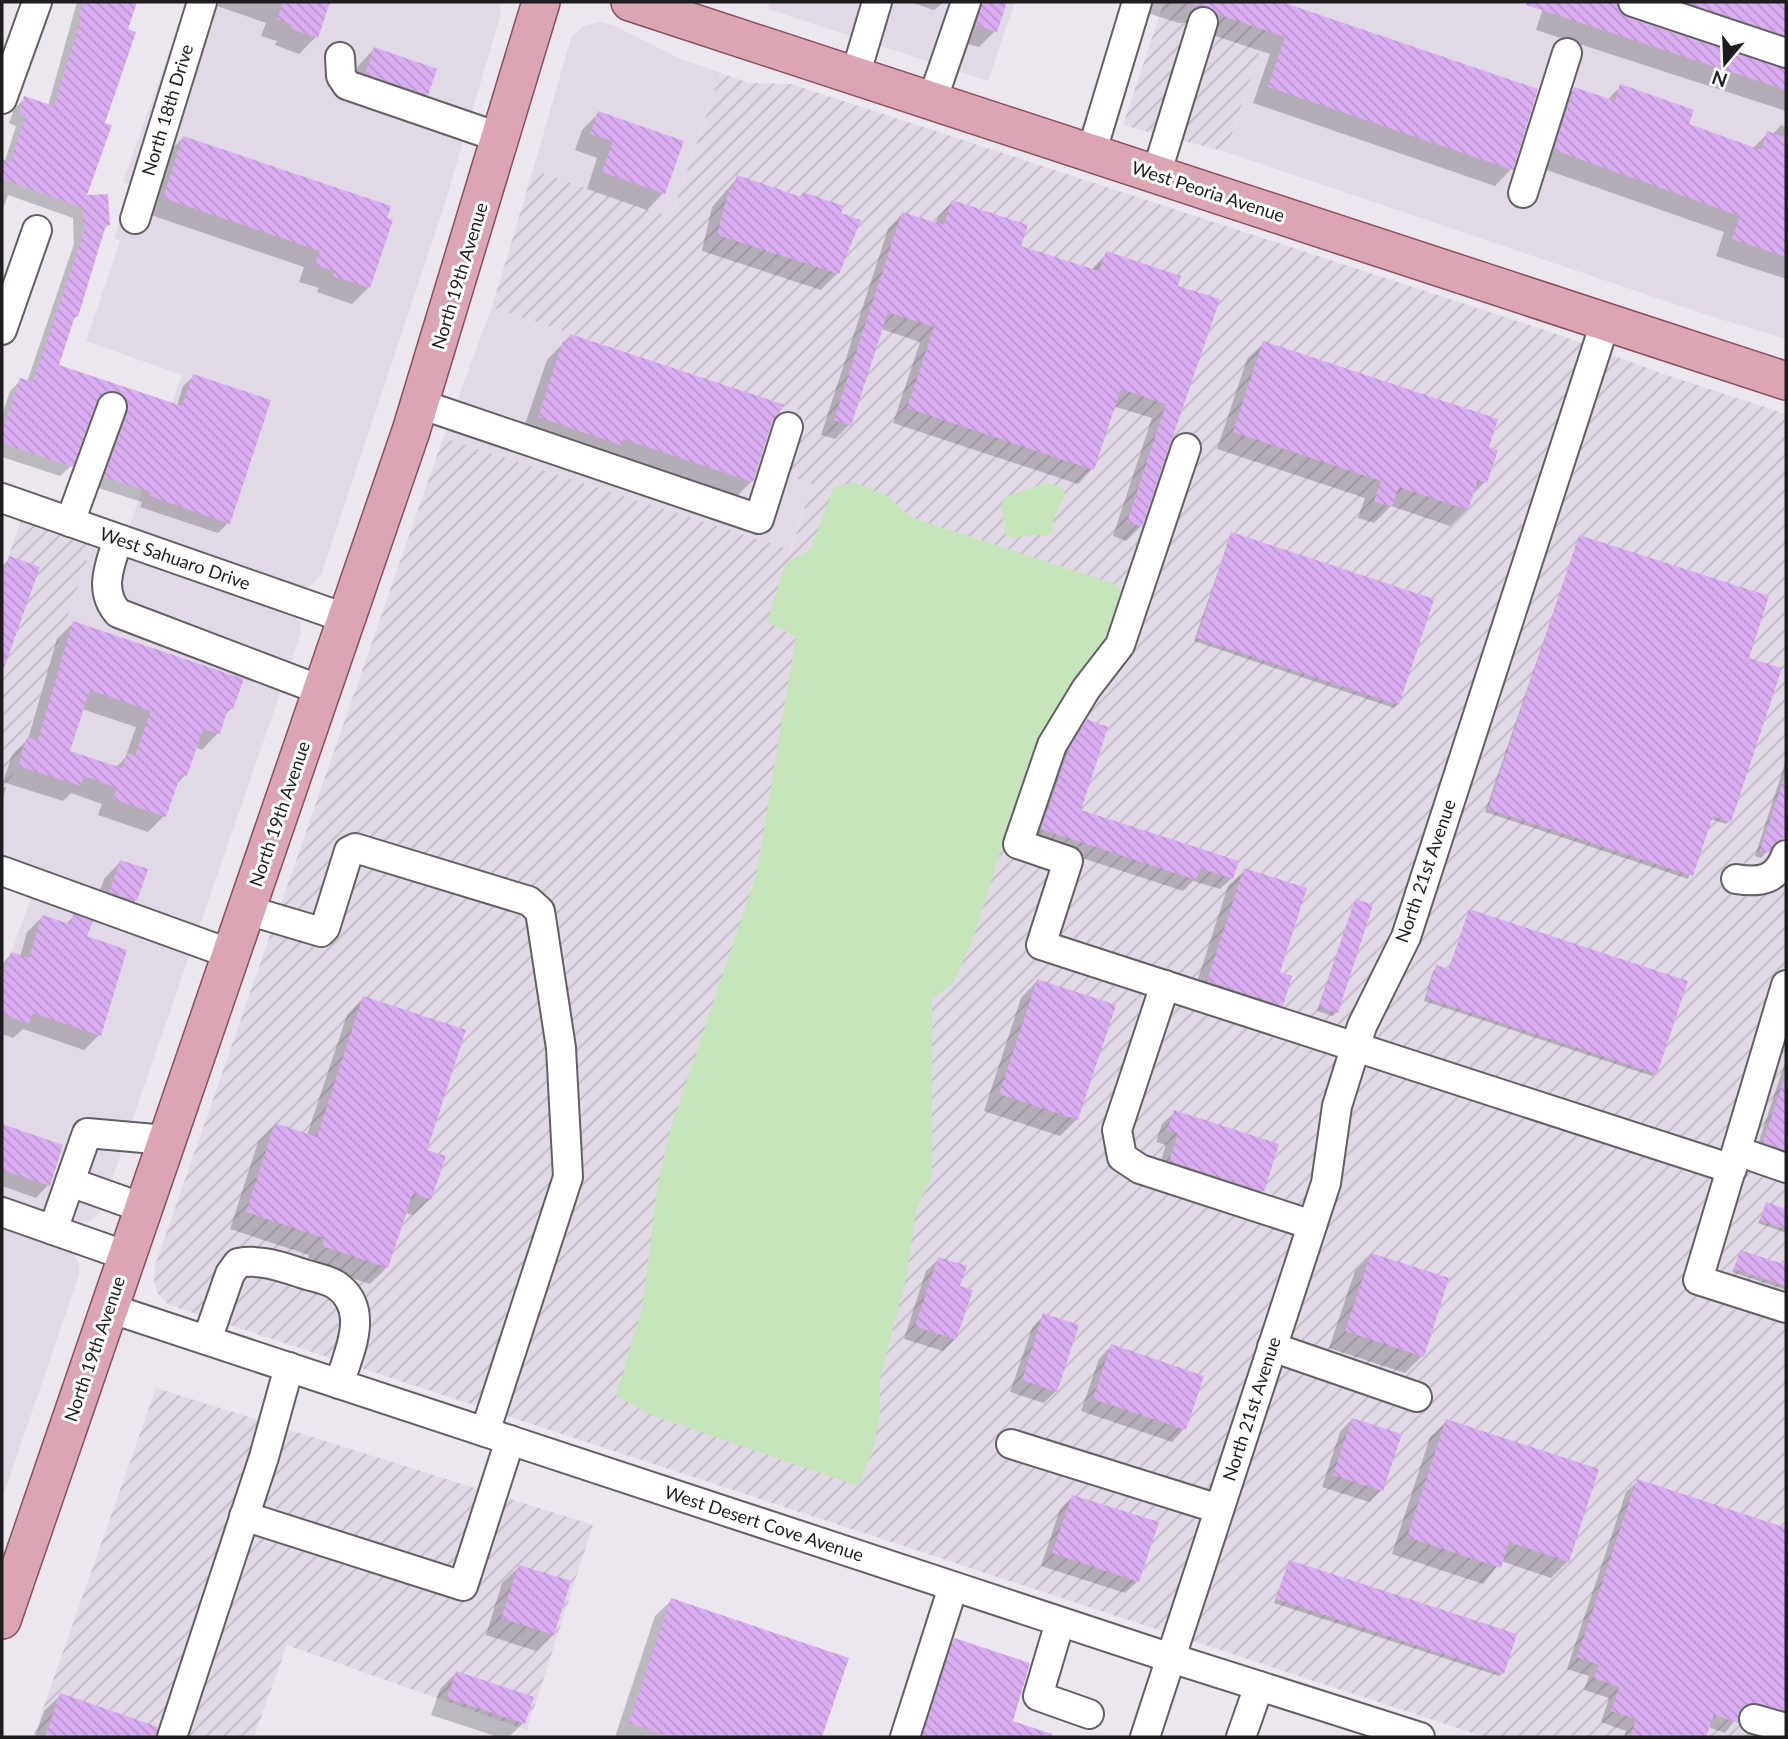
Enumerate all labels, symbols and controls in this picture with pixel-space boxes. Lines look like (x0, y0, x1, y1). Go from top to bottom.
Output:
north arrow (1690, 28, 1760, 98)
street label: North 18th Drive (137, 41, 197, 178)
text: N (1709, 66, 1730, 93)
street label: West Peoria Avenue (1129, 156, 1288, 226)
street label: North 19th Avenue (426, 200, 492, 352)
street label: West Sahuaro Drive (97, 522, 253, 594)
street label: North 19th Avenue (244, 738, 314, 889)
street label: North 21st Avenue (1390, 796, 1460, 945)
street label: North 19th Avenue (59, 1273, 129, 1424)
street label: North 21st Avenue (1217, 1334, 1285, 1483)
street label: West Desert Cove Avenue (662, 1480, 867, 1566)

